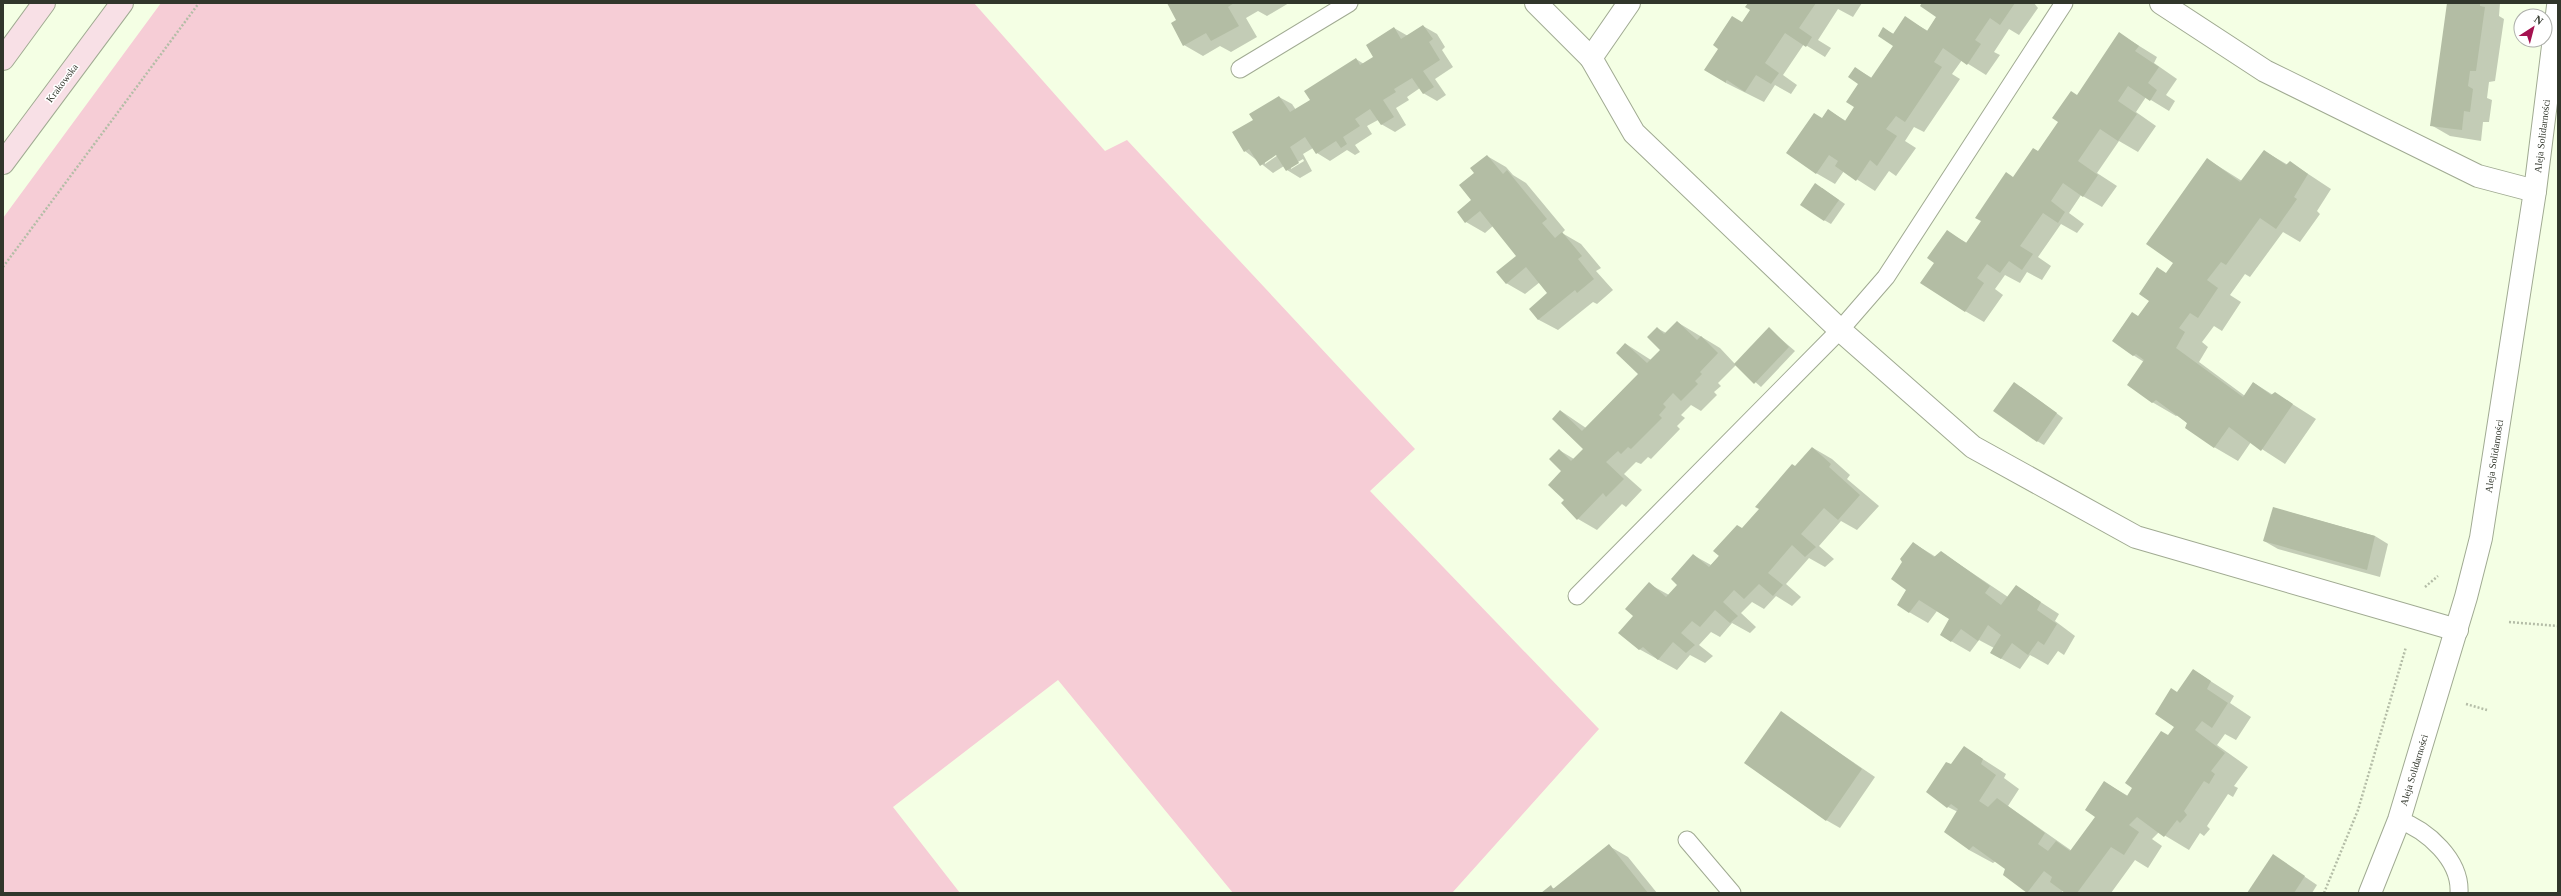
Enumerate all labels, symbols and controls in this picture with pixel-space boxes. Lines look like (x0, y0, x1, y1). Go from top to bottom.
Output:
north arrow (2513, 8, 2553, 48)
text: N (2532, 13, 2546, 27)
street label: Krakowska (44, 61, 80, 104)
street label: Aleja Solidarności (2532, 98, 2552, 173)
street label: Aleja Solidarności (2483, 418, 2505, 493)
street label: Aleja Solidarności (2398, 733, 2430, 807)

